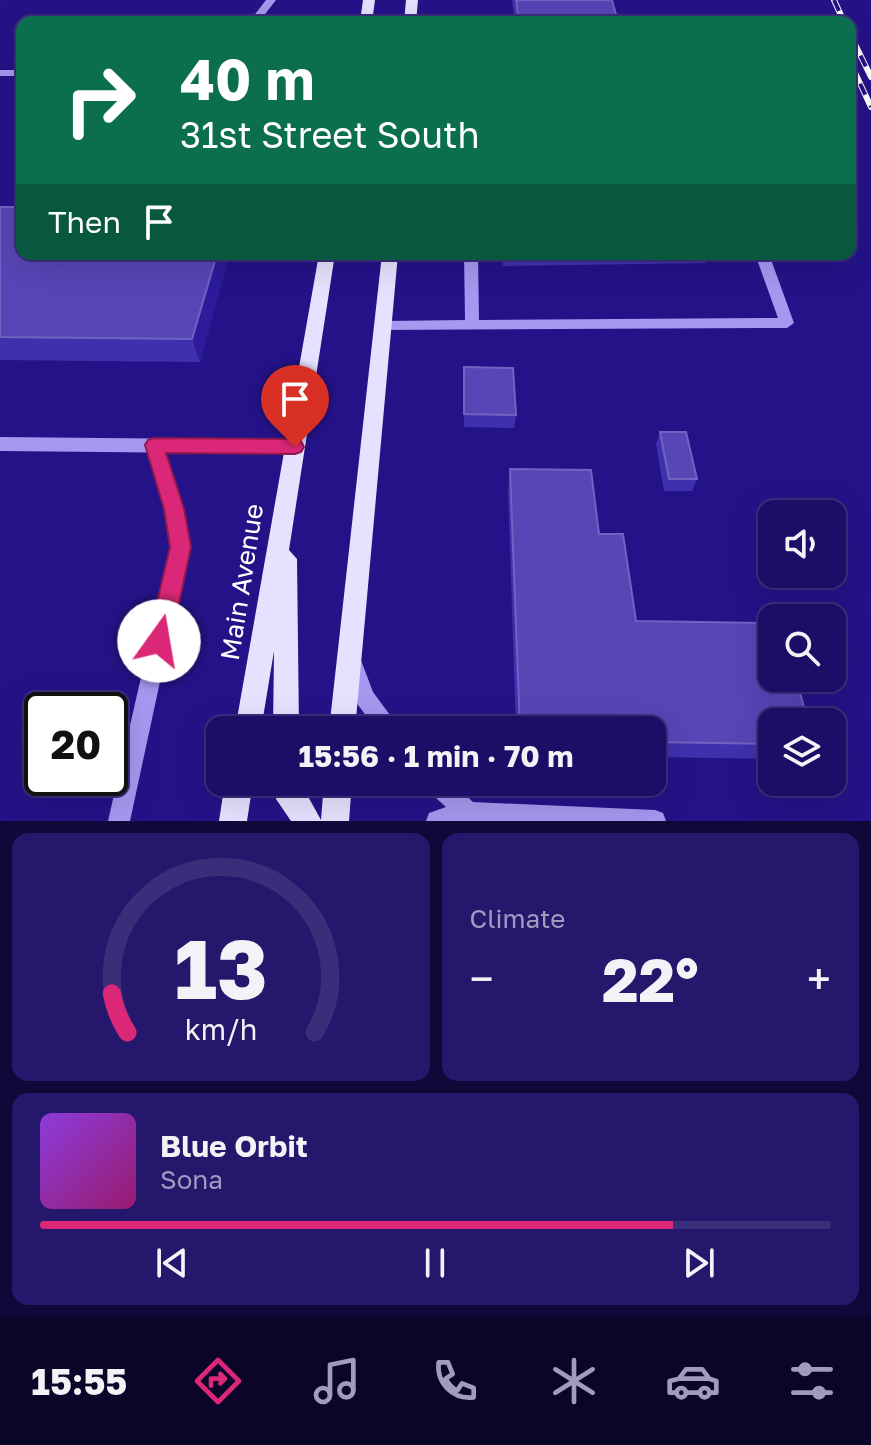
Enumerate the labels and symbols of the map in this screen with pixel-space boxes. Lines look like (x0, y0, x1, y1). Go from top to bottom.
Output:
pin (261, 365, 329, 447)
street label: Main Avenue (214, 501, 269, 663)
position arrow (117, 599, 201, 683)
speed limit sign: 20 (24, 692, 128, 796)

